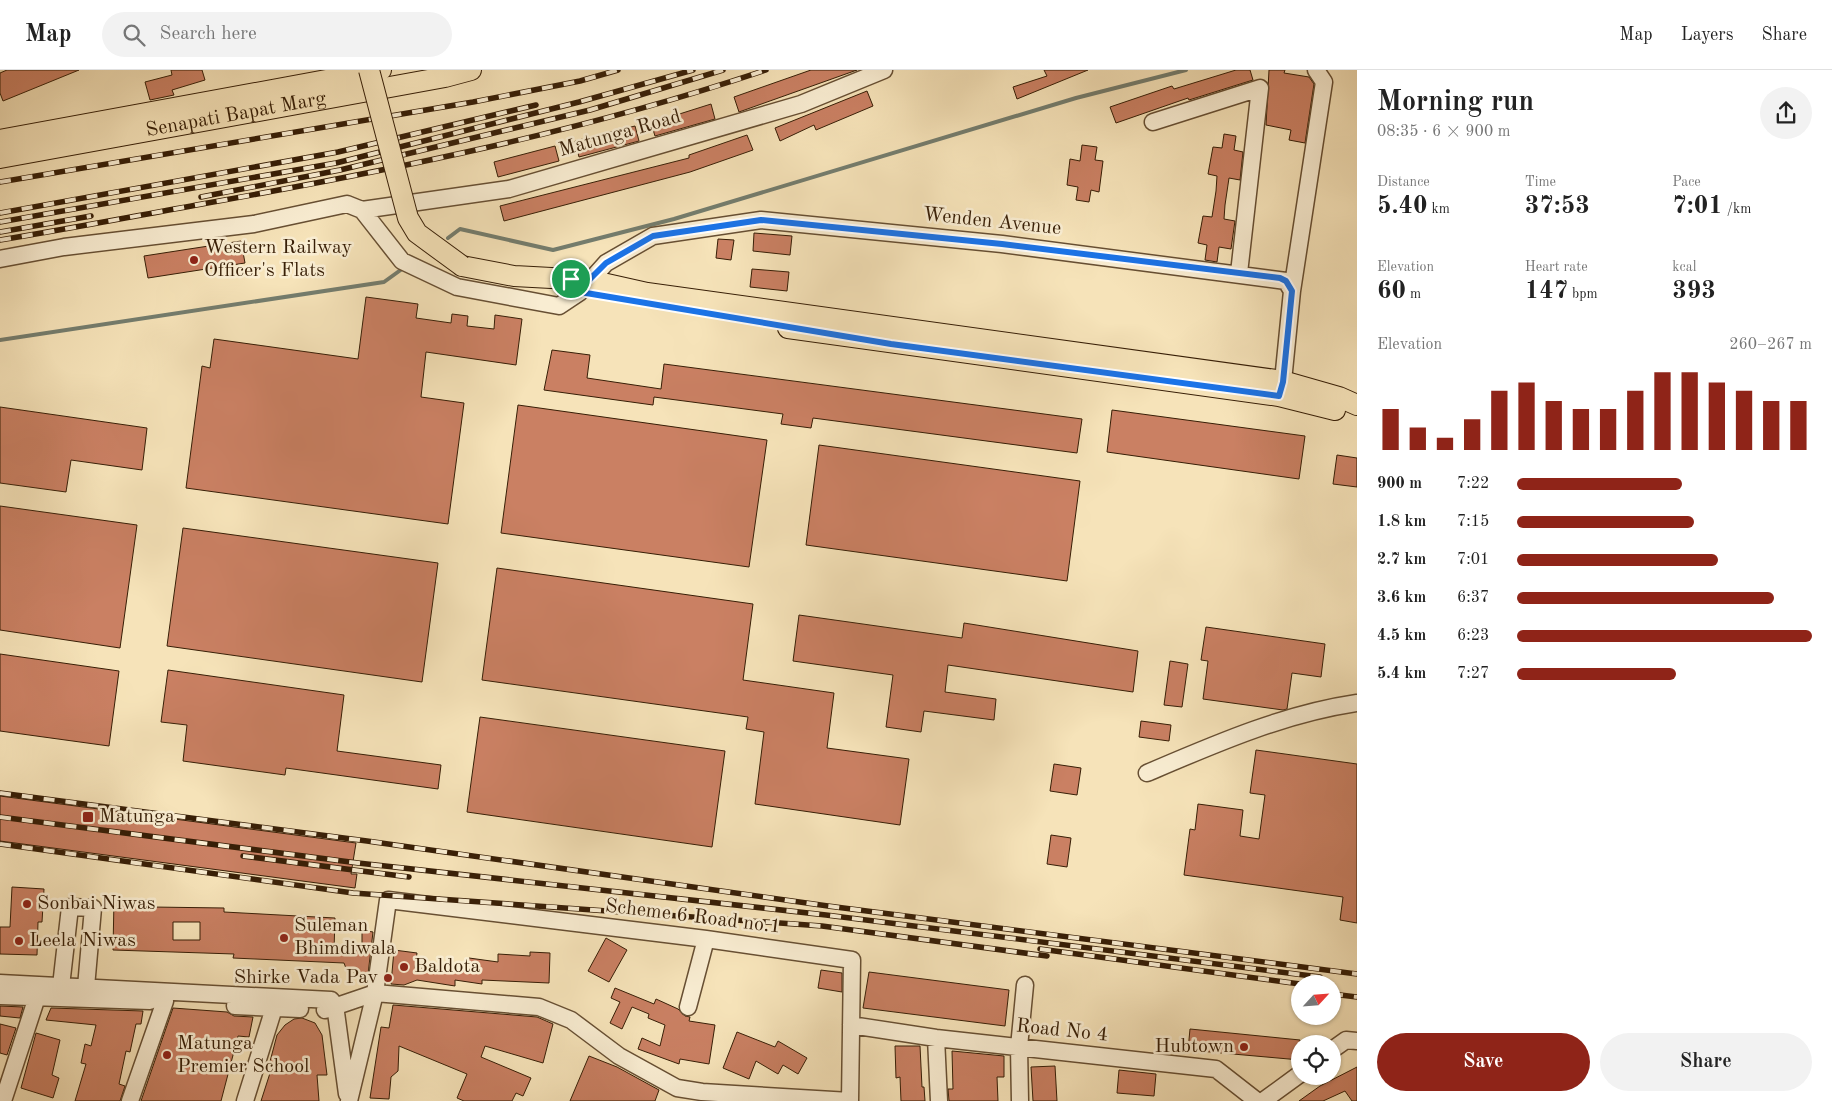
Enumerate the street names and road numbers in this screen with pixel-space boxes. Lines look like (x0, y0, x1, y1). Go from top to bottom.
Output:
street label: Senapati Bapat Marg (144, 89, 328, 141)
street label: Matunga Road (557, 107, 683, 161)
street label: Wenden Avenue (922, 205, 1062, 239)
street label: Scheme 6 Road no.1 (604, 896, 782, 938)
street label: Road No 4 (1015, 1016, 1109, 1046)

